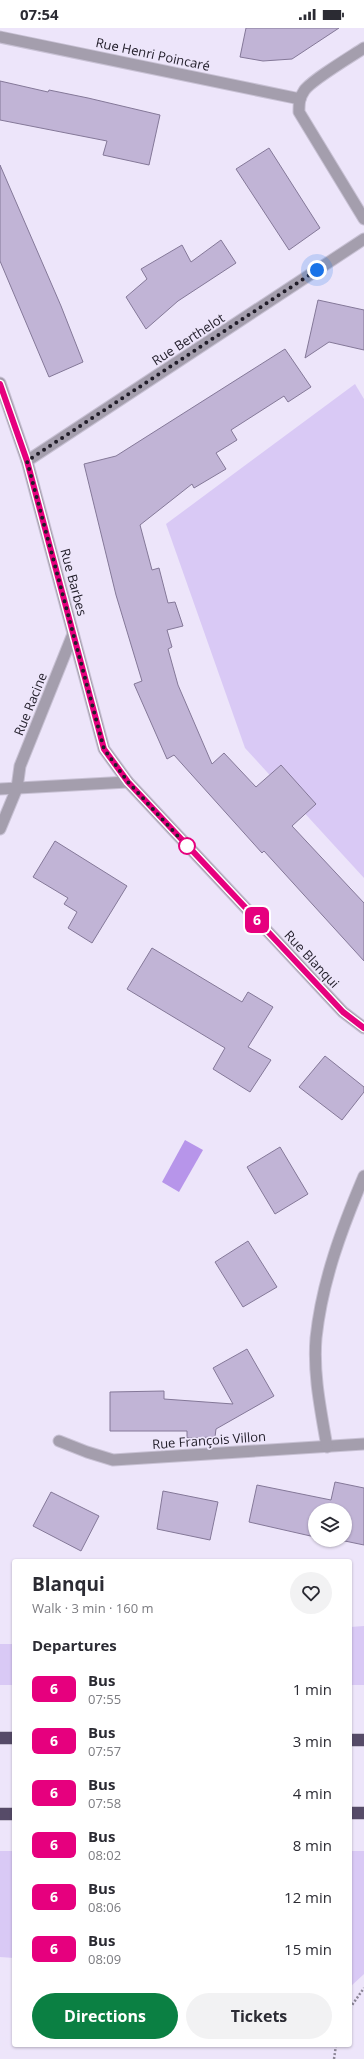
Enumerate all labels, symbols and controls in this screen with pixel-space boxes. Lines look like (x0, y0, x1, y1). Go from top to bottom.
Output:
text: 07:54 (20, 4, 59, 24)
street label: Rue Henri Poincaré (94, 33, 212, 75)
your location (307, 260, 327, 280)
street label: Rue Berthelot (148, 309, 228, 369)
street label: Rue Barbes (56, 546, 92, 618)
street label: Rue Racine (9, 670, 51, 738)
unlabelled marker (178, 837, 196, 855)
line badge: 6 (244, 907, 270, 933)
text: 6 (253, 910, 261, 929)
street label: Rue Blanqui (281, 926, 343, 992)
street label: Rue François Villon (151, 1427, 267, 1453)
map controls (308, 1503, 352, 1547)
button: layers (308, 1503, 352, 1547)
text: Blanqui (32, 1571, 105, 1597)
button: heart (290, 1572, 332, 1614)
text: Walk · 3 min · 160 m (32, 1599, 154, 1617)
text: Departures (32, 1635, 117, 1655)
text: Bus (88, 1670, 115, 1690)
text: 6 (50, 1679, 58, 1698)
text: 1 min (293, 1679, 332, 1699)
text: 07:55 (88, 1690, 121, 1708)
text: Bus (88, 1722, 115, 1742)
text: 6 (50, 1731, 58, 1750)
text: 3 min (293, 1731, 332, 1751)
text: 07:57 (88, 1742, 121, 1760)
text: Bus (88, 1774, 115, 1794)
text: 6 (50, 1783, 58, 1802)
text: 4 min (293, 1783, 332, 1803)
text: 07:58 (88, 1794, 121, 1812)
text: Bus (88, 1826, 115, 1846)
text: 6 (50, 1835, 58, 1854)
text: 8 min (293, 1835, 332, 1855)
text: 08:02 (88, 1846, 121, 1864)
text: Bus (88, 1878, 115, 1898)
text: 6 (50, 1887, 58, 1906)
text: 12 min (284, 1887, 332, 1907)
text: 08:06 (88, 1898, 121, 1916)
text: Bus (88, 1930, 115, 1950)
text: 6 (50, 1939, 58, 1958)
text: 15 min (284, 1939, 332, 1959)
text: 08:09 (88, 1950, 121, 1968)
button: Directions (32, 1993, 178, 2039)
button: Tickets (186, 1993, 332, 2039)

